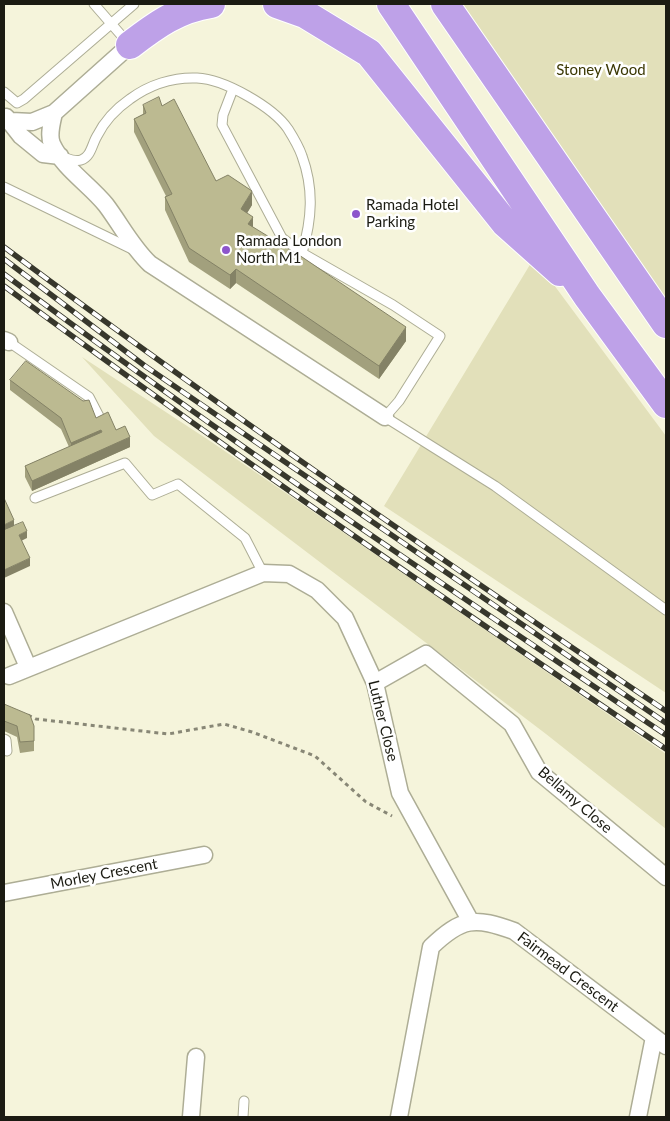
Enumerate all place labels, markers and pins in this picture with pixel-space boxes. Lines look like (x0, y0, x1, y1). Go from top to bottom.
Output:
place label: Ramada Hotel Parking (366, 196, 459, 231)
marker: Ramada Hotel Parking (350, 208, 362, 220)
place label: Ramada London North M1 (236, 232, 342, 267)
marker: Ramada London North M1 (220, 244, 232, 256)

